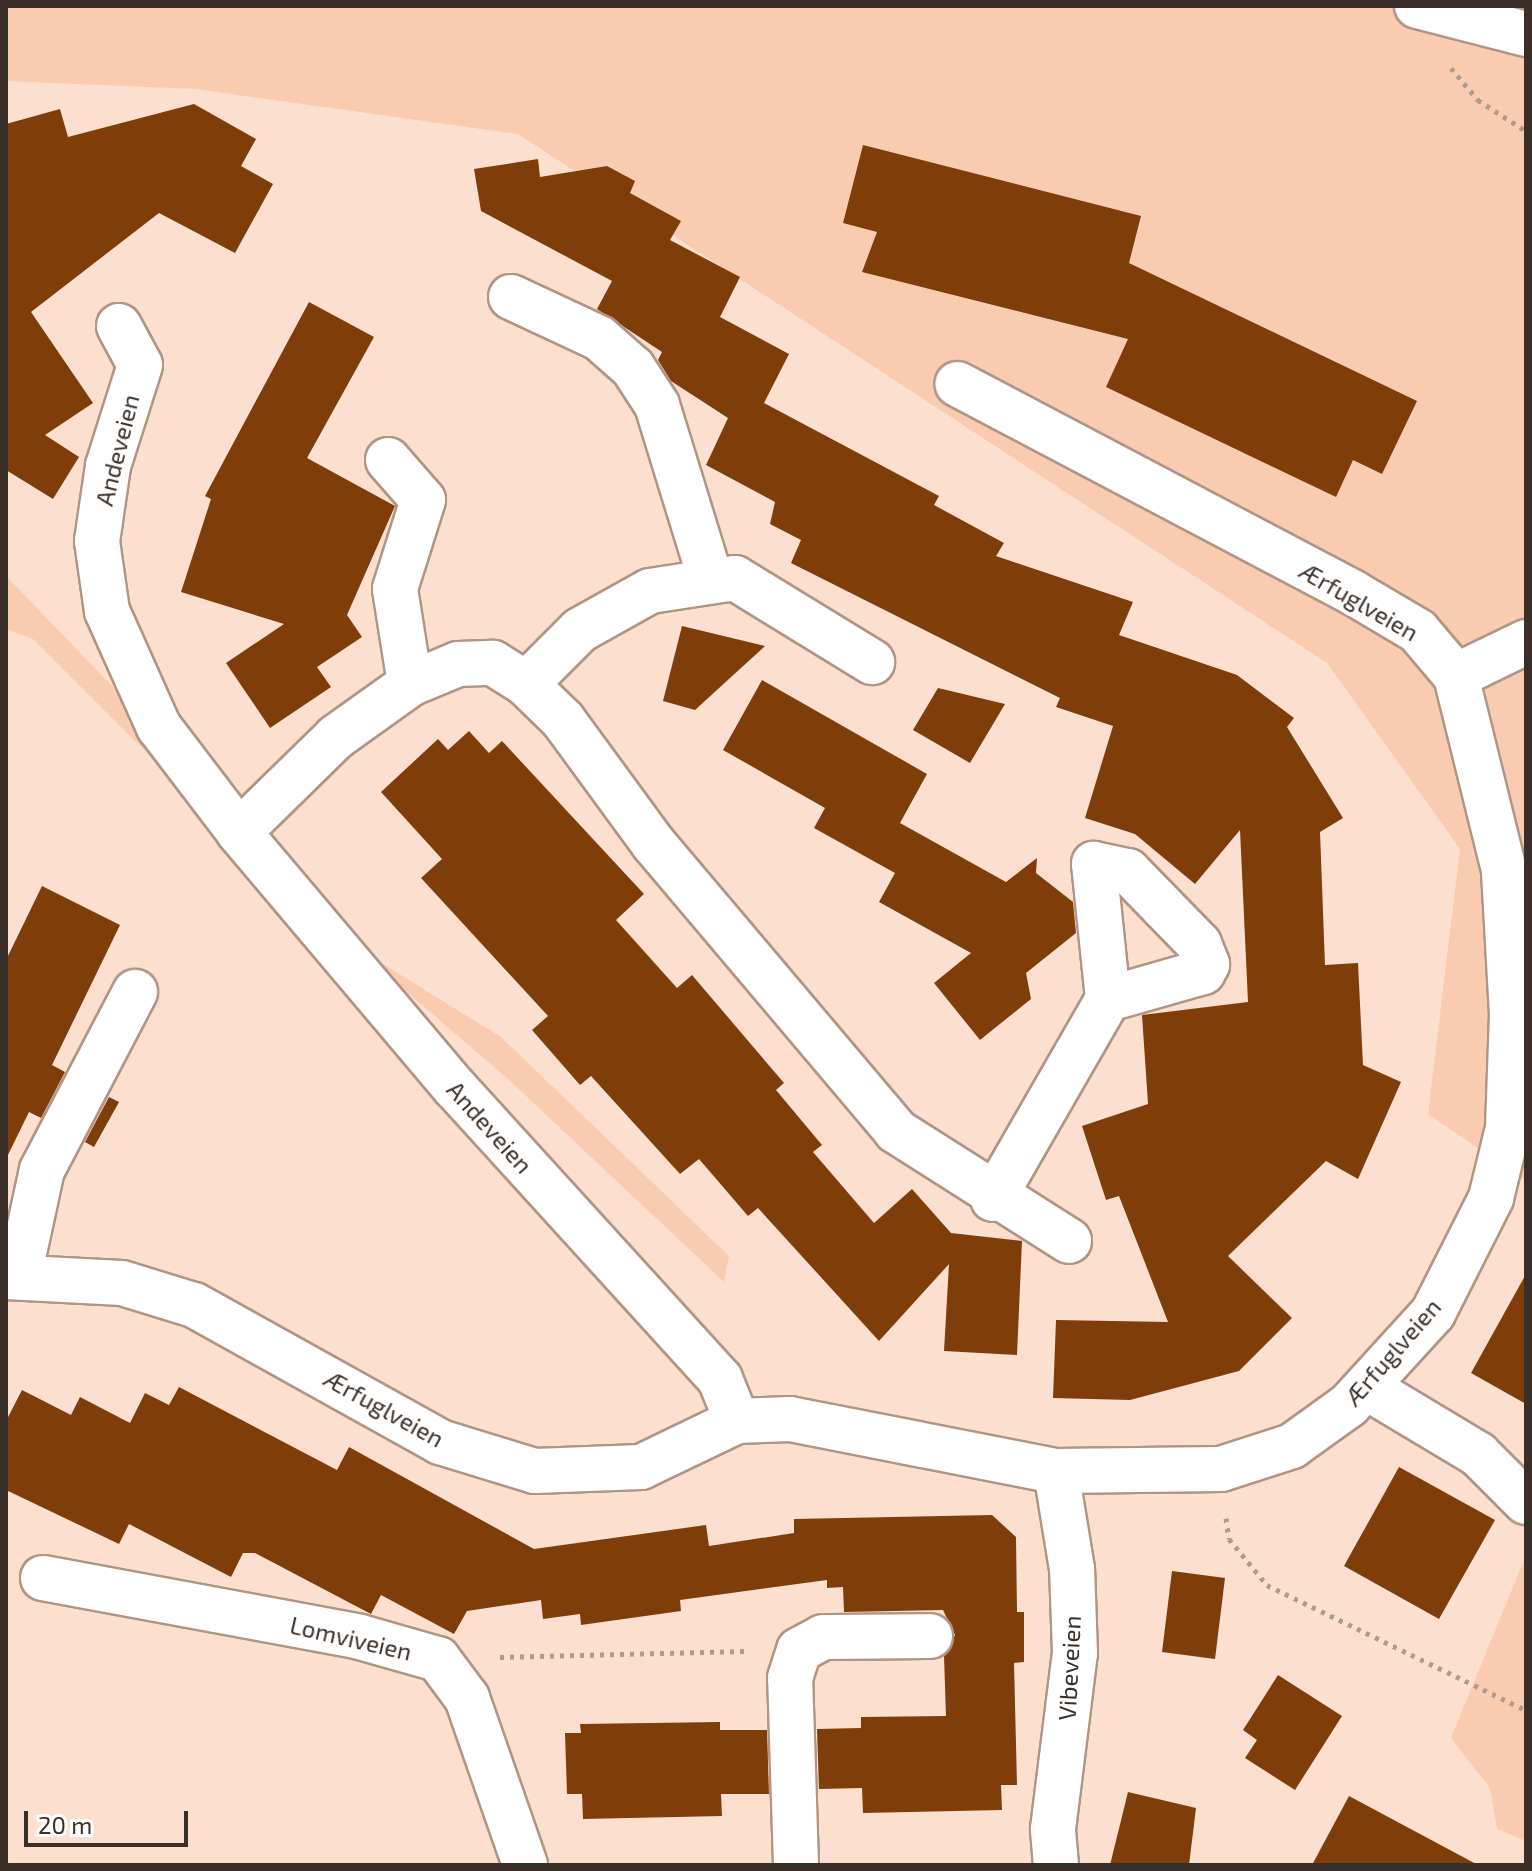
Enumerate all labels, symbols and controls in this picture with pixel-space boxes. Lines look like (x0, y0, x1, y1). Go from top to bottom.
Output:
street label: Andeveien (89, 391, 145, 509)
street label: Ærfuglveien (1294, 555, 1424, 647)
street label: Andeveien (441, 1075, 539, 1179)
street label: Ærfuglveien (1338, 1293, 1446, 1411)
street label: Ærfuglveien (319, 1363, 449, 1453)
street label: Lomviveien (287, 1610, 415, 1666)
street label: Vibeveien (1052, 1615, 1086, 1721)
scale bar (28, 1795, 192, 1845)
text: 20 m (38, 1810, 92, 1839)

